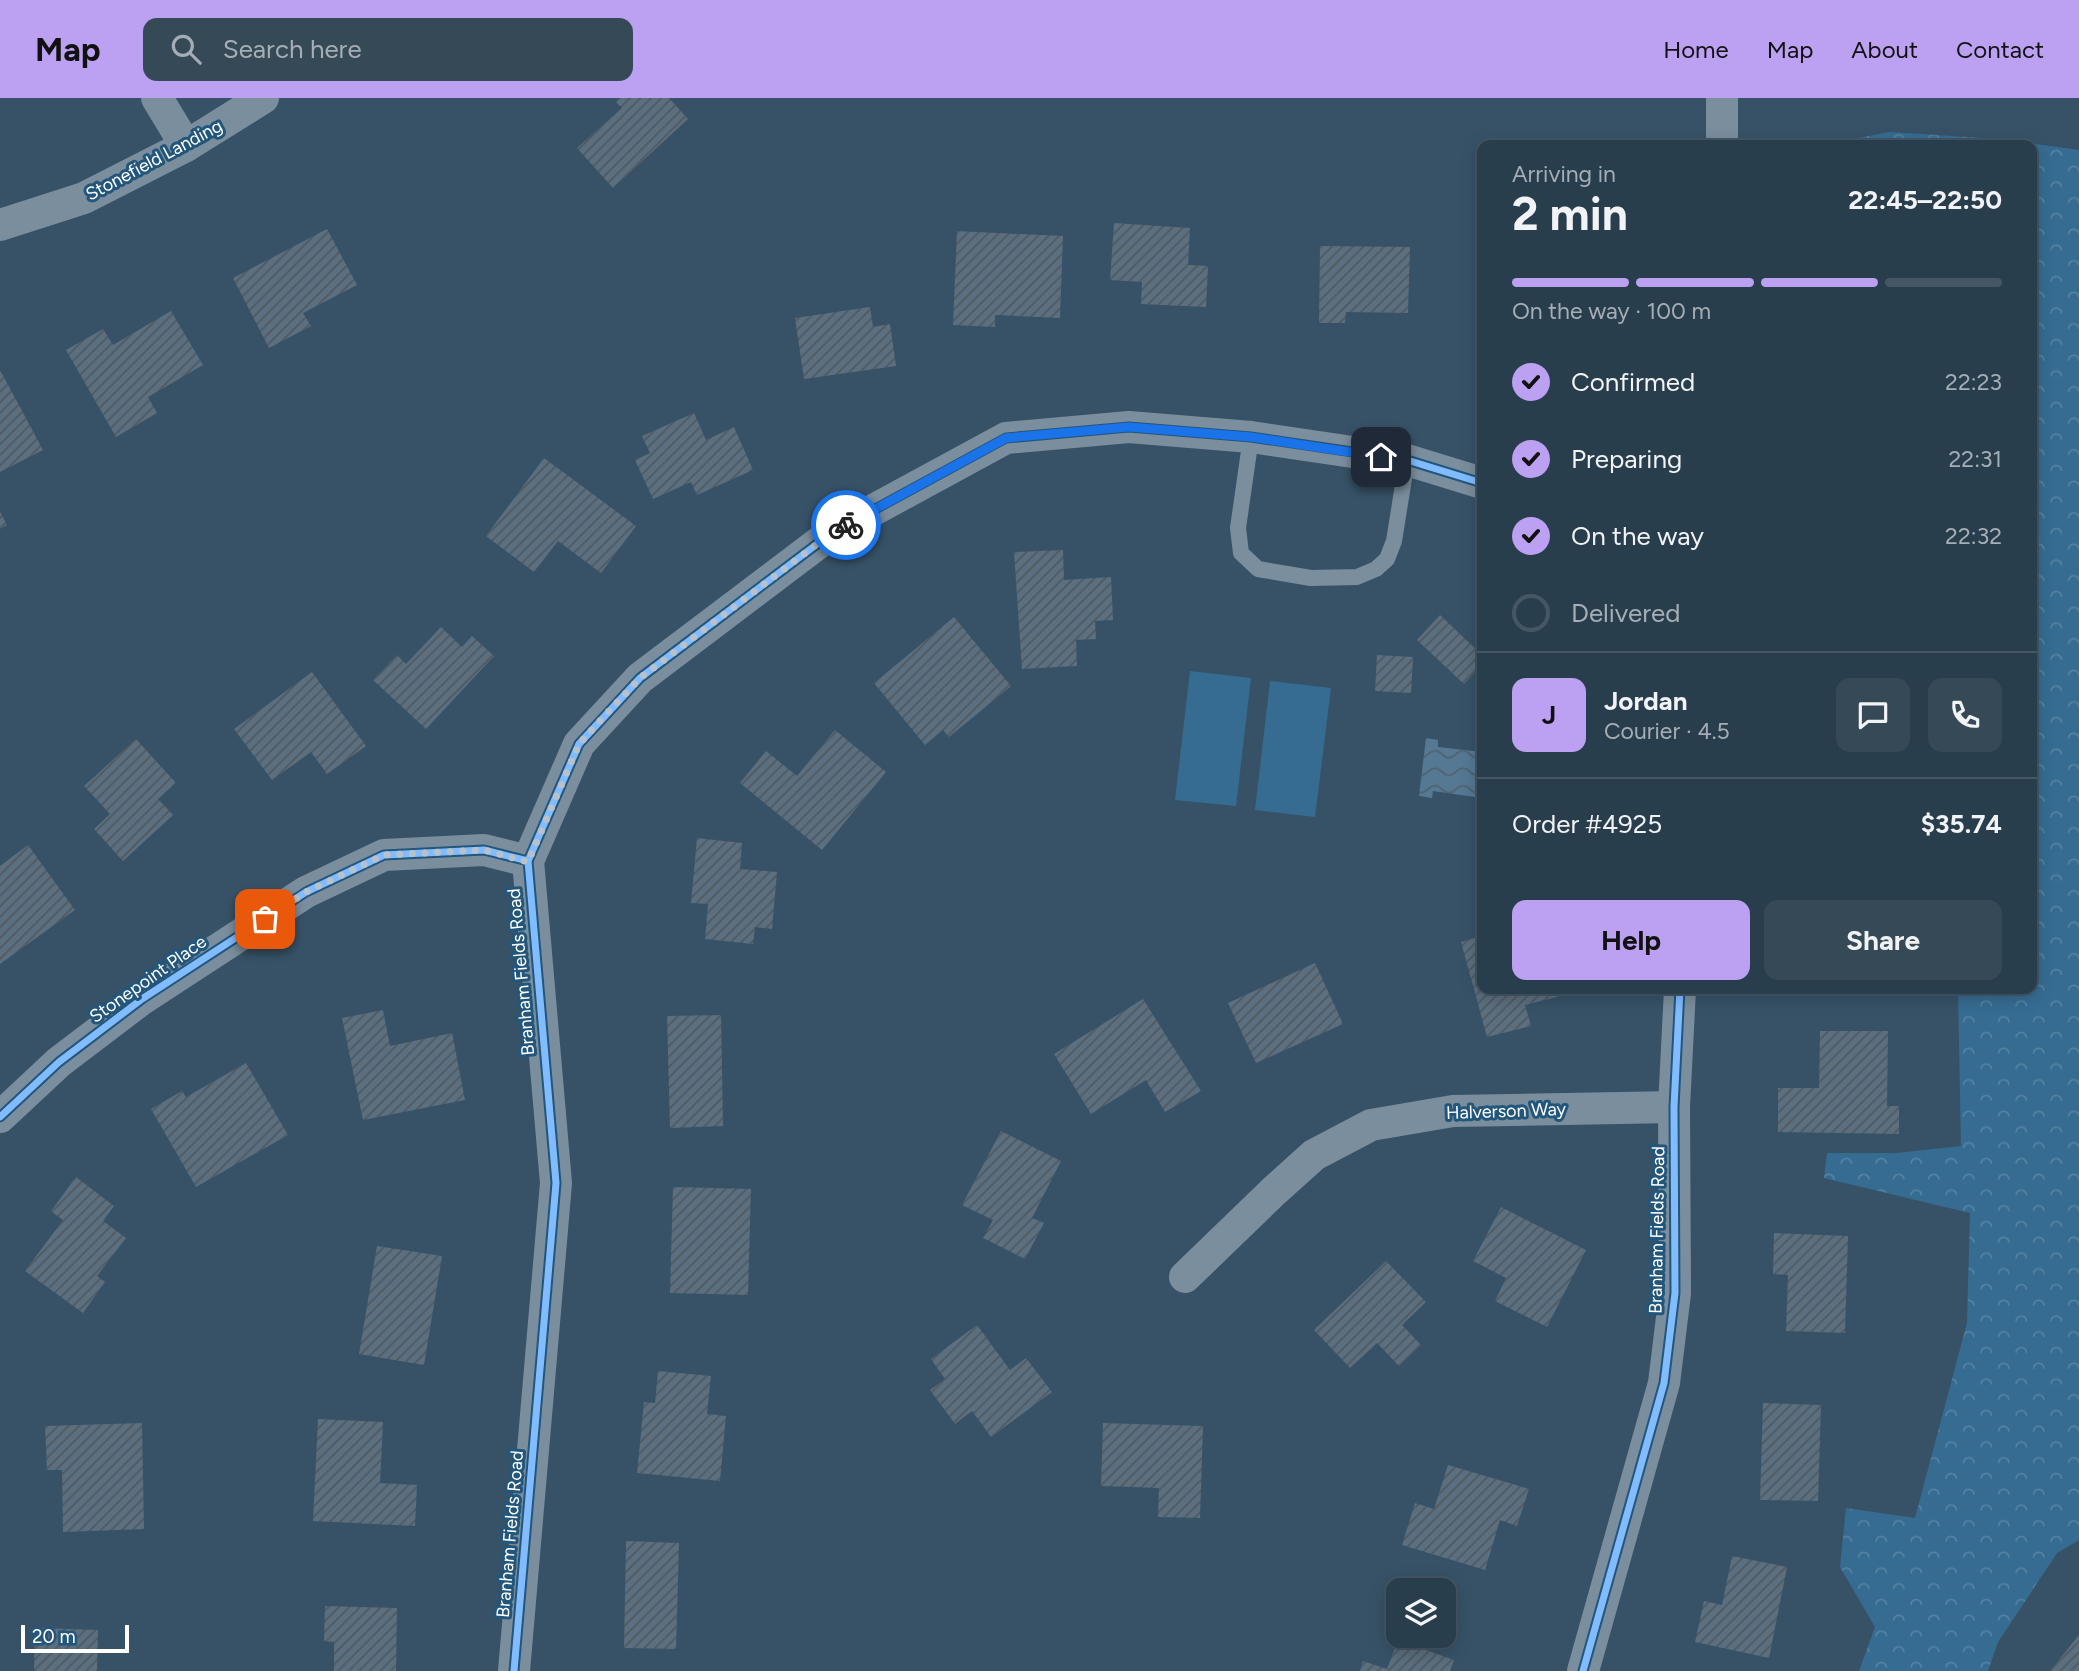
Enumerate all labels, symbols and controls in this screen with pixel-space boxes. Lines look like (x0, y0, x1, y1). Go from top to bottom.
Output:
search box (143, 18, 633, 81)
text: Map (35, 30, 101, 69)
icon: search (167, 30, 205, 68)
text: Search here (223, 33, 362, 65)
text: Home (1663, 35, 1729, 64)
text: Map (1767, 35, 1813, 64)
text: About (1851, 35, 1918, 64)
text: Contact (1956, 35, 2044, 64)
street label: Stonefield Landing (82, 115, 226, 205)
text: Arriving in (1512, 160, 1616, 188)
text: 22:45–22:50 (1848, 184, 2002, 216)
text: 2 min (1512, 186, 1628, 242)
text: On the way · 100 m (1512, 297, 1711, 325)
icon: check (1512, 363, 1550, 401)
text: Confirmed (1571, 366, 1695, 398)
text: 22:23 (1945, 368, 2002, 396)
pin (1351, 427, 1411, 487)
icon: home (1362, 438, 1400, 476)
icon: check (1512, 440, 1550, 478)
text: Preparing (1571, 443, 1682, 475)
text: 22:31 (1948, 445, 2002, 473)
courier (811, 490, 881, 560)
icon: bike (827, 506, 865, 544)
icon: check (1512, 517, 1550, 555)
text: On the way (1571, 520, 1704, 552)
text: 22:32 (1945, 522, 2002, 550)
text: Delivered (1571, 597, 1680, 629)
button: chat (1836, 678, 1910, 752)
button: phone (1928, 678, 2002, 752)
text: Jordan (1604, 685, 1687, 717)
text: J (1542, 699, 1556, 731)
text: Courier · 4.5 (1604, 717, 1730, 745)
text: Order #4925 (1512, 808, 1662, 840)
text: $35.74 (1921, 808, 2002, 840)
street label: Branham Fields Road (503, 887, 539, 1057)
pin (235, 889, 295, 949)
icon: bag (246, 900, 284, 938)
button: Help (1512, 900, 1750, 980)
button: Share (1764, 900, 2002, 980)
street label: Stonepoint Place (85, 930, 211, 1028)
street label: Halverson Way (1446, 1098, 1567, 1124)
street label: Branham Fields Road (1645, 1146, 1669, 1314)
street label: Branham Fields Road (492, 1449, 528, 1619)
map controls (1386, 1578, 1456, 1648)
button: layers (1386, 1578, 1456, 1648)
scale bar (21, 1622, 130, 1654)
text: 20 m (32, 1625, 76, 1648)

